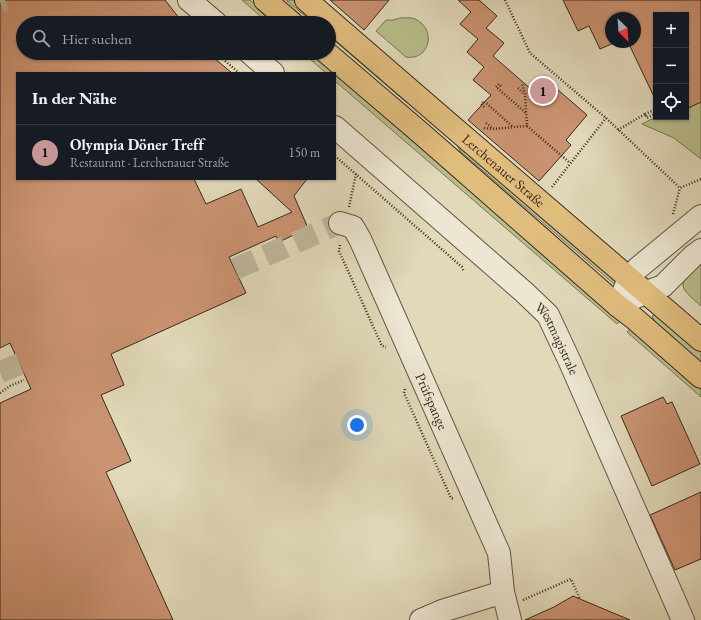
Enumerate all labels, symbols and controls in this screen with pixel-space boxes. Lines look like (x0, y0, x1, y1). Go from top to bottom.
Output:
north arrow (605, 12, 641, 48)
map controls (653, 12, 689, 120)
button: + (653, 12, 689, 48)
search box (16, 16, 336, 60)
icon: search (30, 27, 52, 49)
text: Hier suchen (62, 29, 132, 48)
button: − (653, 48, 689, 84)
pin: 1 (530, 76, 556, 106)
button: locate (653, 84, 689, 120)
text: In der Nähe (32, 87, 117, 109)
street label: Lerchenauer Straße (458, 130, 549, 211)
text: Olympia Döner Treff (70, 135, 204, 154)
text: 1 (42, 144, 48, 161)
text: 150 m (289, 144, 320, 161)
text: Restaurant · Lerchenauer Straße (70, 154, 229, 171)
street label: Westmagistrale (531, 298, 584, 378)
street label: Prüfspange (411, 370, 453, 433)
your location (347, 415, 367, 435)

